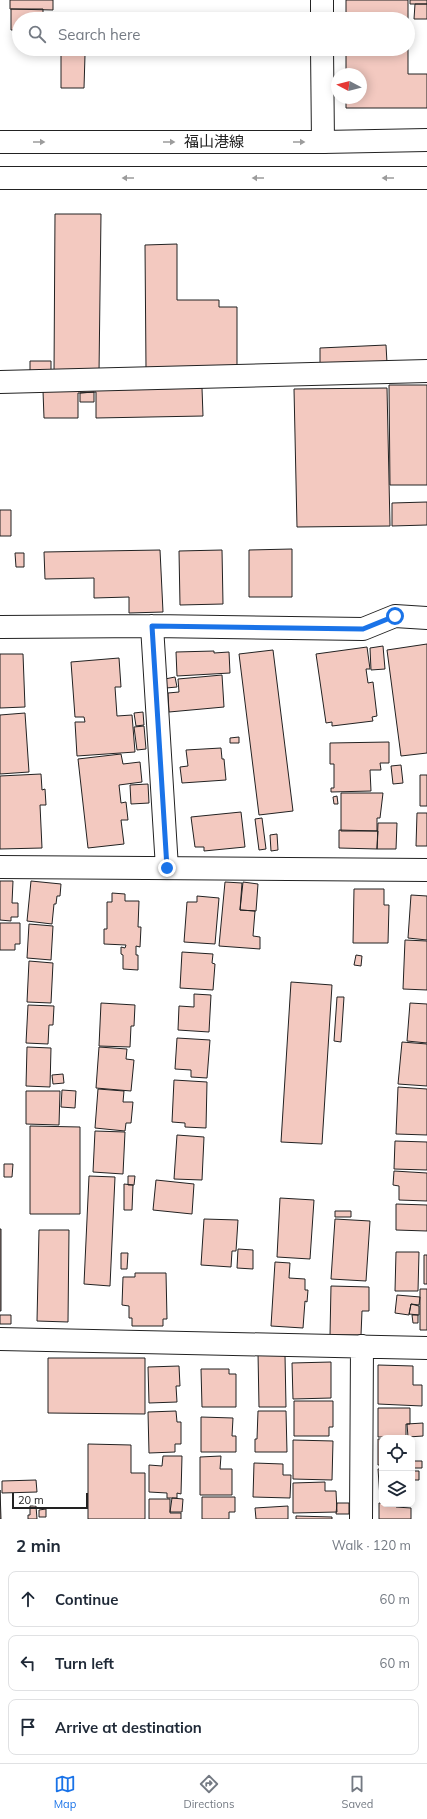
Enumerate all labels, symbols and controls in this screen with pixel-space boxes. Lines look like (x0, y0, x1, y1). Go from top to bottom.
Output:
search box (12, 12, 415, 56)
icon: search (26, 23, 48, 45)
text: Search here (58, 25, 140, 44)
north arrow (331, 68, 367, 104)
street label: 福山港線 (184, 132, 244, 151)
one-way arrow (33, 139, 46, 145)
one-way arrow (163, 139, 176, 145)
one-way arrow (293, 139, 306, 145)
one-way arrow (121, 175, 134, 181)
one-way arrow (251, 175, 264, 181)
one-way arrow (381, 175, 394, 181)
route start (386, 607, 404, 625)
route end (158, 859, 176, 877)
map controls (379, 1435, 415, 1507)
button: locate (379, 1435, 415, 1471)
button: layers (379, 1471, 415, 1507)
scale bar (12, 1491, 88, 1510)
text: 20 m (18, 1493, 44, 1507)
text: 2 min (16, 1535, 61, 1556)
text: Walk · 120 m (332, 1537, 411, 1553)
icon: ahead (17, 1588, 39, 1610)
text: Continue (55, 1590, 118, 1609)
text: 60 m (380, 1591, 410, 1607)
icon: left (17, 1652, 39, 1674)
text: Turn left (55, 1654, 114, 1673)
text: 60 m (380, 1655, 410, 1671)
icon: arrive (17, 1716, 39, 1738)
text: Arrive at destination (55, 1718, 202, 1737)
tab: Map (54, 1773, 76, 1811)
tab: Directions (184, 1773, 234, 1811)
tab: Saved (342, 1773, 373, 1811)

